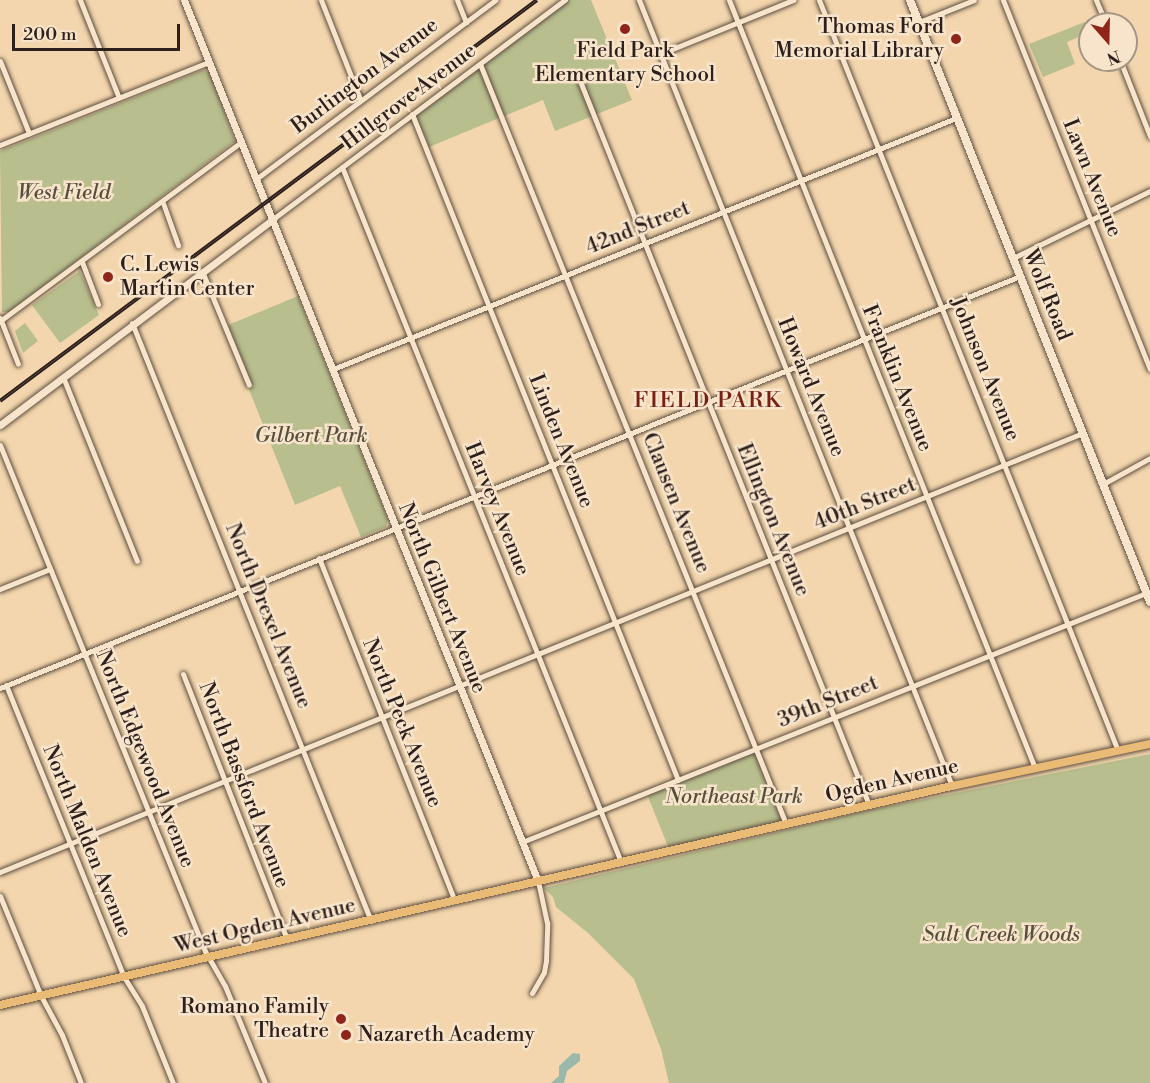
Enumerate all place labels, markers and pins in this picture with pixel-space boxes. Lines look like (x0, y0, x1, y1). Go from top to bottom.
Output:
place label: Thomas Ford Memorial Library (775, 14, 944, 64)
marker: Field Park Elementary School (618, 22, 632, 36)
marker: Thomas Ford Memorial Library (949, 32, 963, 46)
place label: Field Park Elementary School (535, 38, 715, 88)
place label: C. Lewis Martin Center (120, 252, 255, 302)
marker: C. Lewis Martin Center (101, 270, 115, 284)
place label: Romano Family Theatre (180, 994, 329, 1044)
marker: Romano Family Theatre (334, 1012, 348, 1026)
place label: Nazareth Academy (358, 1022, 535, 1048)
marker: Nazareth Academy (339, 1028, 353, 1042)

